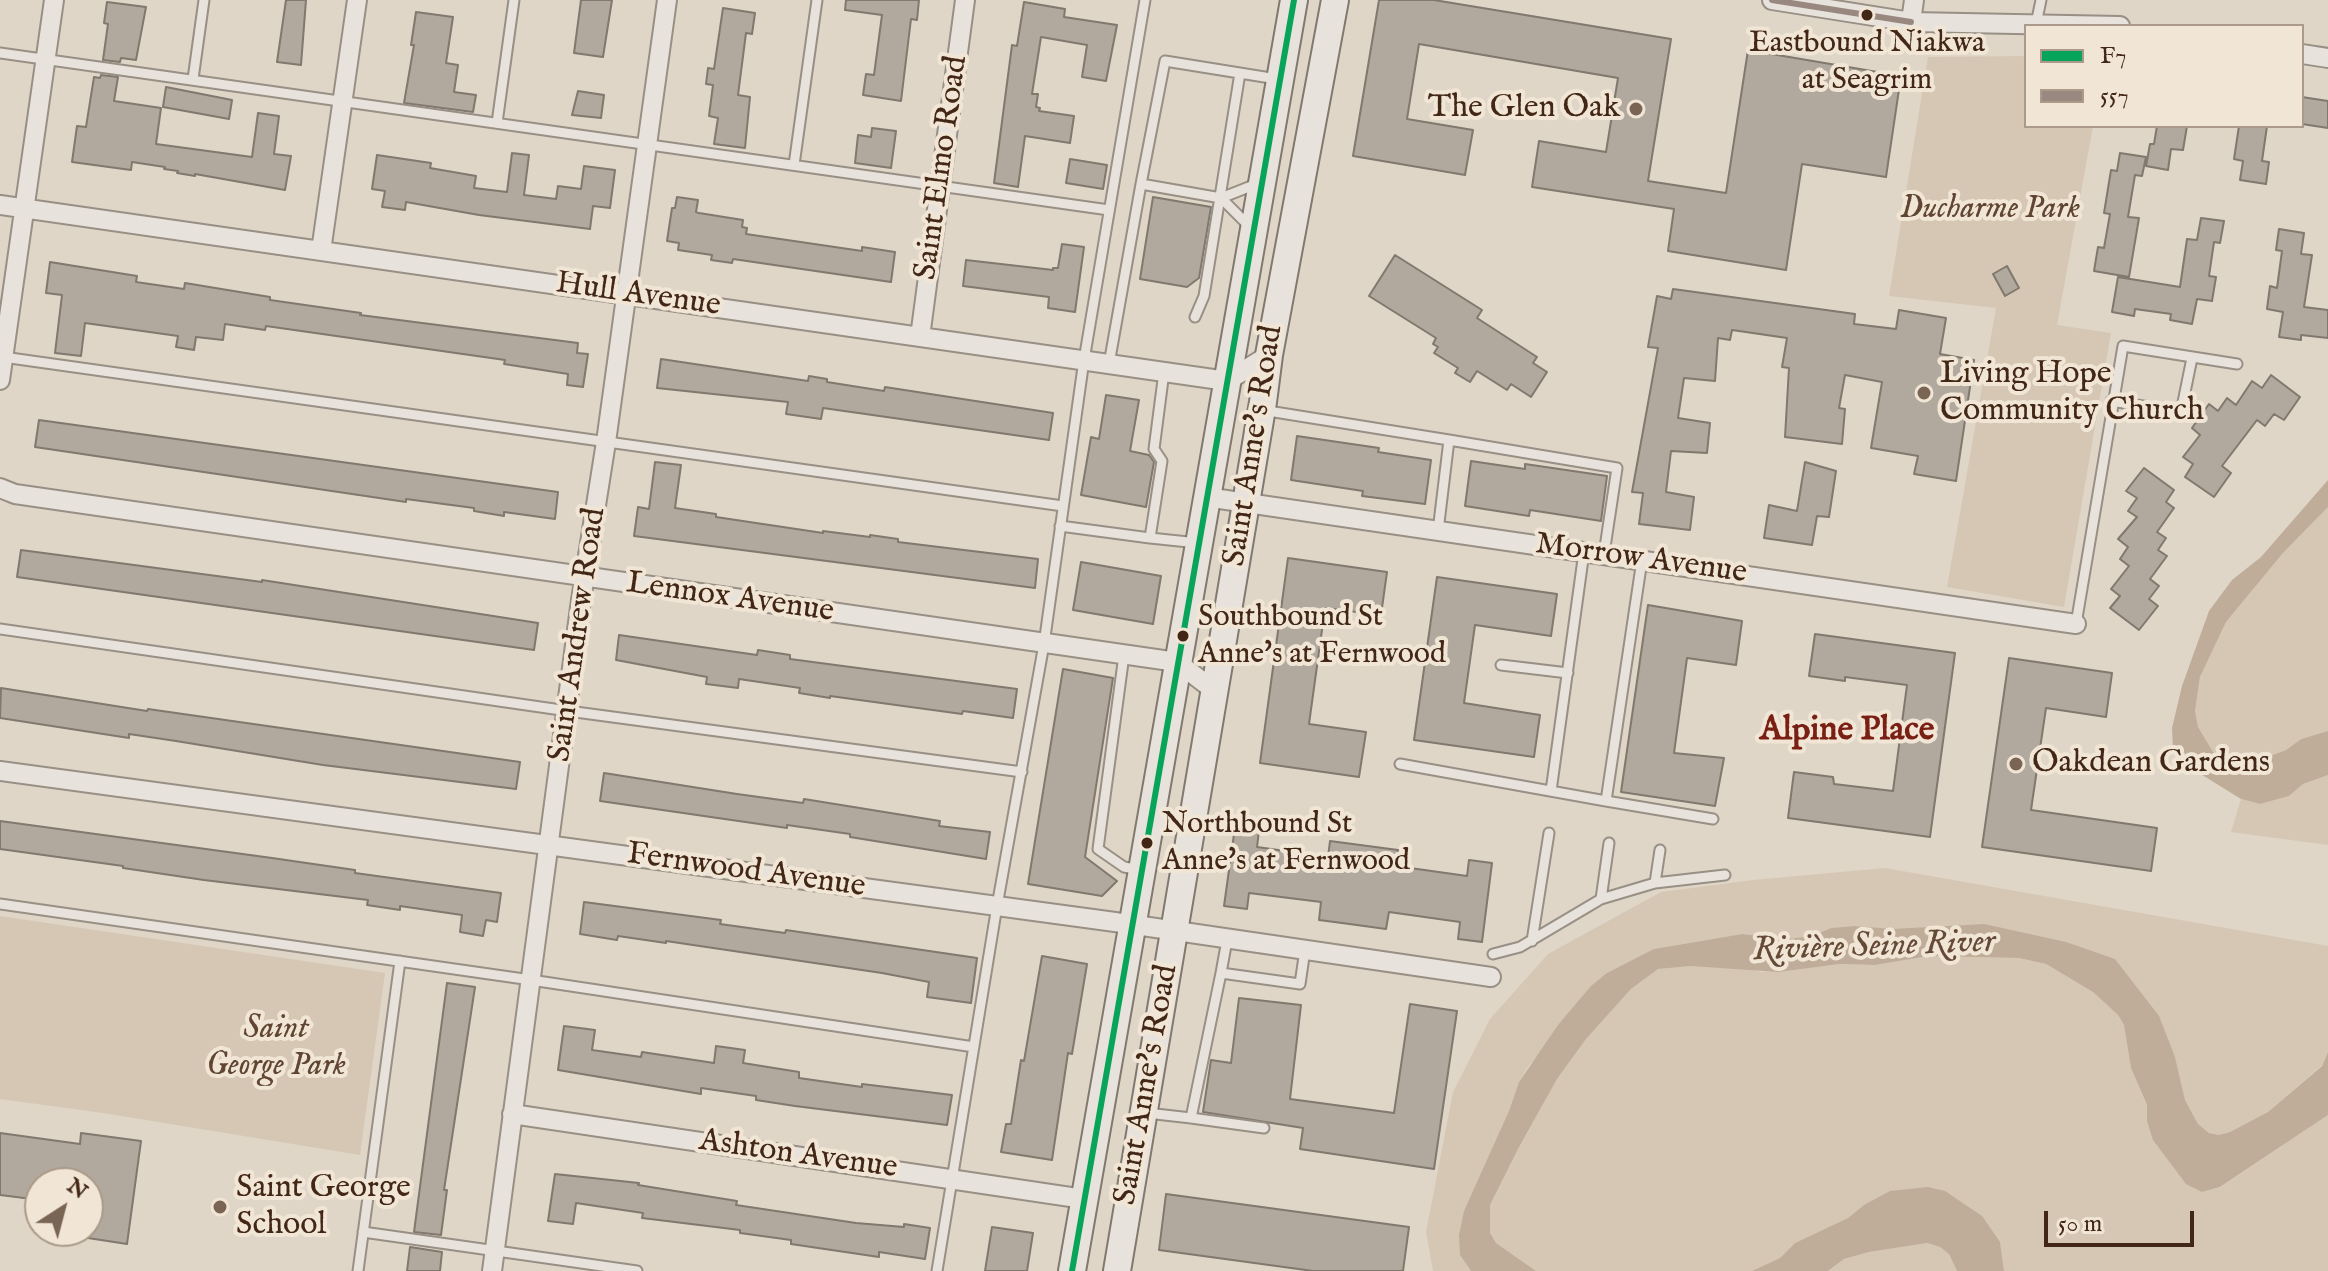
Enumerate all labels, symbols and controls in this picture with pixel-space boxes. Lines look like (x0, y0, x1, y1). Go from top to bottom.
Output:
marker: Eastbound Niakwa at Seagrim (1859, 7, 1875, 23)
legend (2024, 24, 2304, 128)
place label: Eastbound Niakwa at Seagrim (1749, 27, 1985, 98)
text: F7 (2100, 41, 2126, 72)
street label: Saint Elmo Road (908, 54, 978, 282)
text: 557 (2100, 81, 2129, 112)
place label: The Glen Oak (1428, 90, 1620, 128)
marker: The Glen Oak (1627, 100, 1645, 118)
park label: Ducharme Park (1900, 191, 2080, 229)
street label: Hull Avenue (553, 265, 723, 327)
street label: Saint Anne's Road (1217, 323, 1293, 569)
place label: Living Hope Community Church (1940, 356, 2204, 431)
marker: Living Hope Community Church (1915, 384, 1933, 402)
street label: Saint Andrew Road (542, 505, 616, 765)
street label: Morrow Avenue (1533, 526, 1749, 594)
street label: Lennox Avenue (624, 565, 836, 633)
place label: Southbound St Anne's at Fernwood (1198, 601, 1446, 672)
marker: Southbound St Anne's at Fernwood (1175, 628, 1191, 644)
district label: Alpine Place (1760, 712, 1934, 752)
place label: Oakdean Gardens (2032, 745, 2270, 783)
marker: Oakdean Gardens (2007, 755, 2025, 773)
place label: Northbound St Anne's at Fernwood (1162, 808, 1410, 878)
marker: Northbound St Anne's at Fernwood (1139, 835, 1155, 851)
street label: Fernwood Avenue (624, 836, 868, 908)
water label: Rivière Seine River (1752, 923, 1996, 973)
street label: Saint Anne's Road (1108, 962, 1188, 1208)
park label: Saint George Park (206, 1011, 346, 1086)
street label: Ashton Avenue (696, 1123, 900, 1189)
north arrow (24, 1167, 104, 1247)
place label: Saint George School (236, 1170, 411, 1245)
text: N (61, 1172, 93, 1206)
scale bar (2048, 1195, 2198, 1245)
marker: Saint George School (211, 1198, 229, 1216)
text: 50 m (2058, 1209, 2102, 1240)

